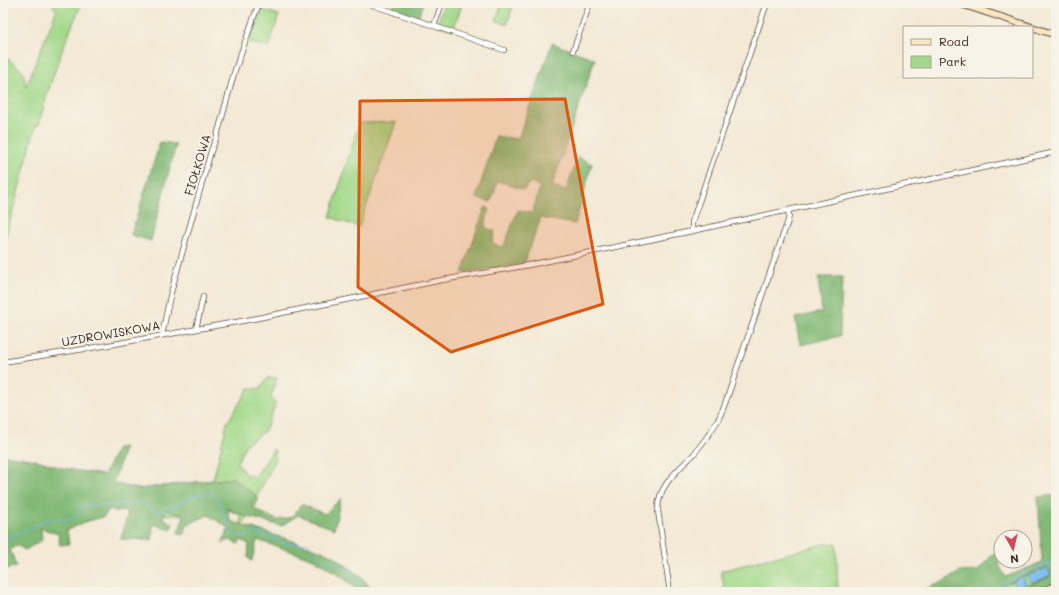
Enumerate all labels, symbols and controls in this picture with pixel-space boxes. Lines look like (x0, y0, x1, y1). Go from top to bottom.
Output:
legend (903, 26, 1033, 78)
text: Road (939, 33, 969, 49)
text: Park (939, 53, 966, 69)
street label: FIOŁKOWA (180, 132, 214, 197)
street label: UZDROWISKOWA (60, 316, 161, 350)
north arrow (993, 529, 1033, 569)
text: N (1009, 551, 1020, 567)

